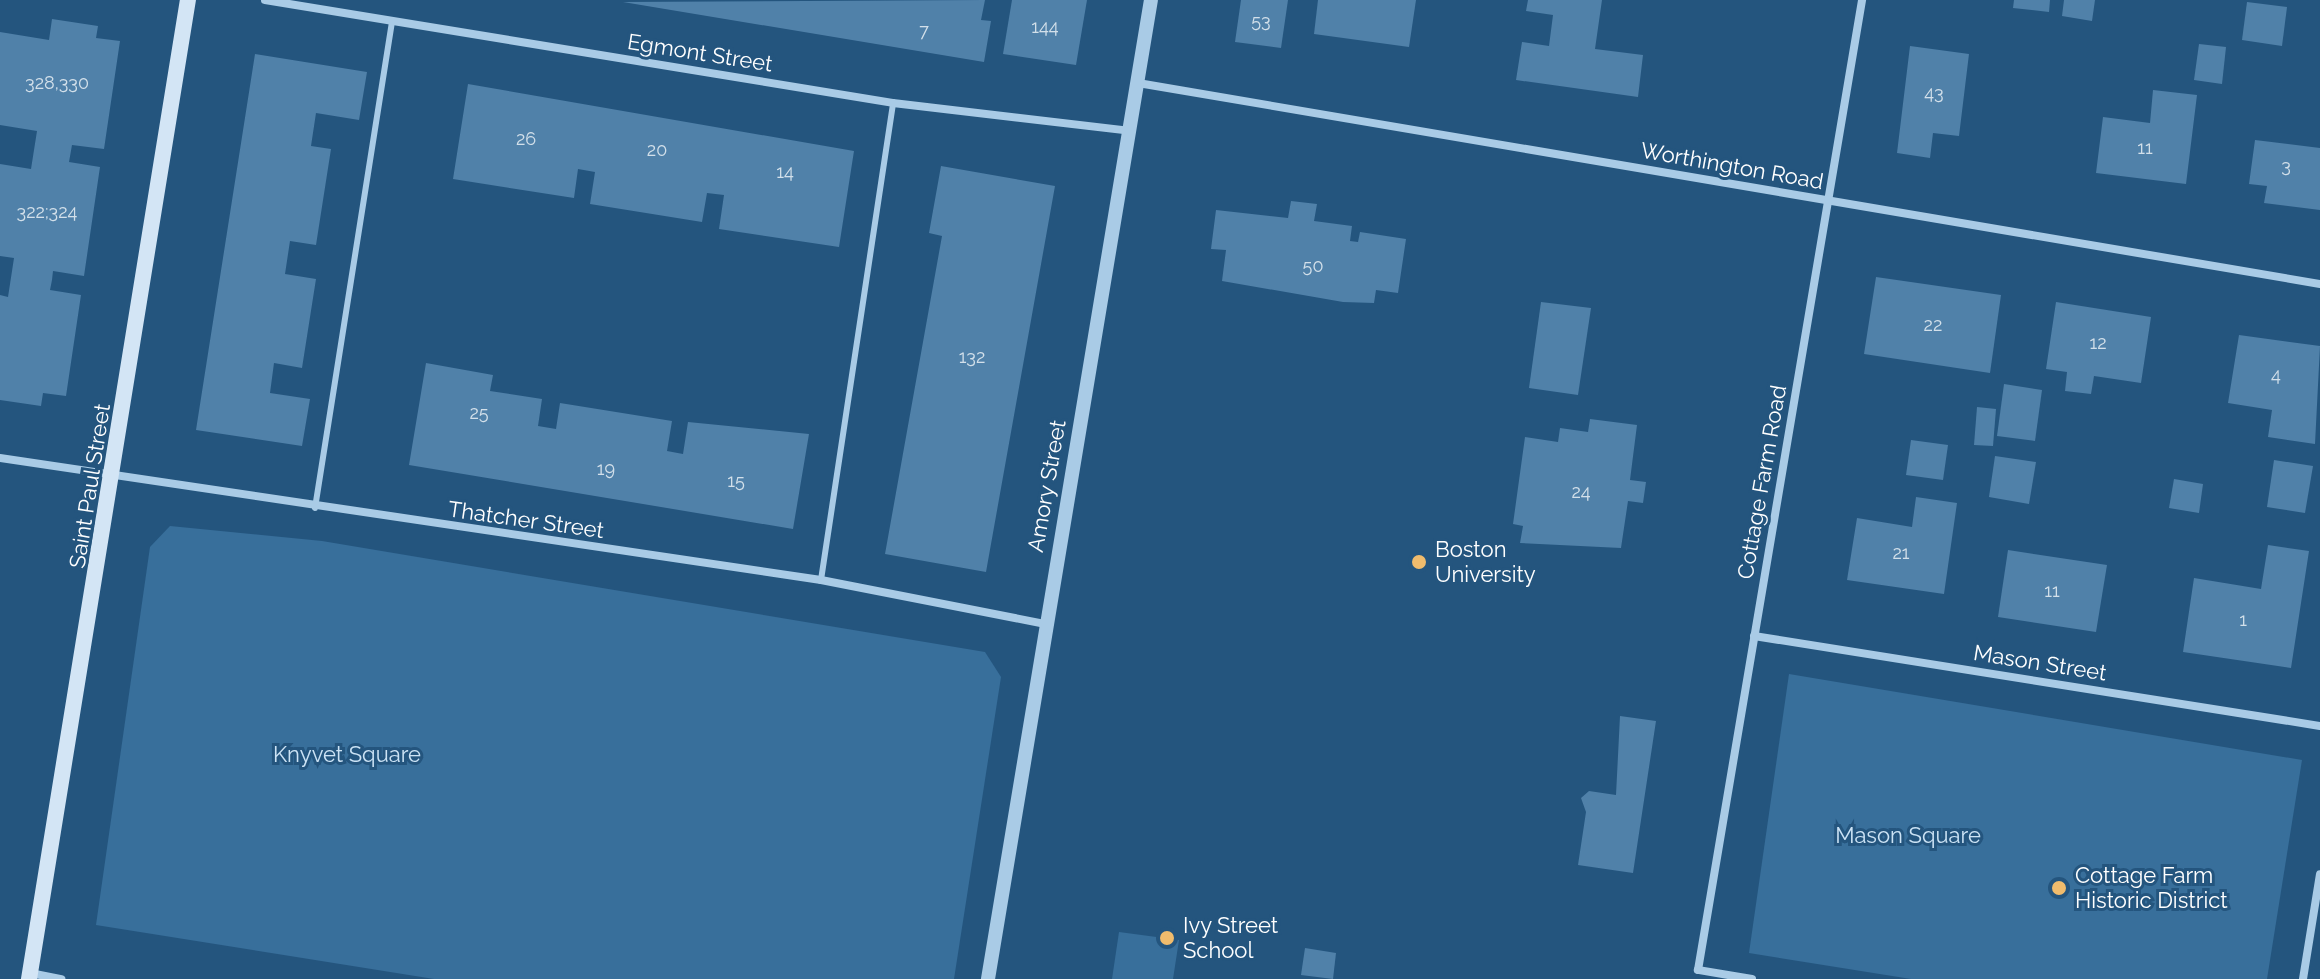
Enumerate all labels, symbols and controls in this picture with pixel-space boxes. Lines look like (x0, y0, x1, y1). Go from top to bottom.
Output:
house number: 53 (1251, 10, 1271, 32)
house number: 144 (1031, 16, 1059, 38)
house number: 7 (919, 20, 929, 42)
street label: Egmont Street (626, 28, 774, 78)
house number: 328,330 (25, 72, 89, 94)
house number: 43 (1924, 82, 1944, 104)
house number: 26 (516, 128, 536, 150)
street label: Worthington Road (1638, 137, 1826, 195)
house number: 11 (2137, 137, 2153, 159)
house number: 20 (647, 139, 667, 161)
house number: 3 (2281, 155, 2291, 177)
house number: 14 (776, 161, 794, 183)
house number: 322;324 (17, 201, 77, 223)
house number: 50 (1303, 255, 1323, 277)
house number: 22 (1924, 314, 1942, 336)
house number: 12 (2089, 332, 2107, 354)
house number: 132 (959, 346, 985, 368)
house number: 4 (2271, 364, 2281, 386)
street label: Cottage Farm Road (1732, 383, 1792, 581)
street label: Saint Paul Street (64, 401, 116, 571)
house number: 25 (469, 402, 489, 424)
street label: Amory Street (1022, 418, 1072, 554)
house number: 19 (597, 458, 615, 480)
house number: 15 (727, 470, 745, 492)
house number: 24 (1571, 481, 1591, 503)
street label: Thatcher Street (446, 496, 606, 544)
place label: Boston University (1435, 536, 1536, 588)
house number: 21 (1892, 542, 1910, 564)
marker: Boston University (1410, 553, 1428, 571)
house number: 11 (2044, 580, 2060, 602)
house number: 1 (2239, 609, 2247, 631)
street label: Mason Street (1972, 639, 2108, 687)
park label: Knyvet Square (273, 742, 421, 768)
park label: Mason Square (1835, 823, 1981, 849)
place label: Cottage Farm Historic District (2075, 862, 2228, 914)
marker: Cottage Farm Historic District (2050, 879, 2068, 897)
place label: Ivy Street School (1183, 912, 1279, 964)
marker: Ivy Street School (1158, 929, 1176, 947)

